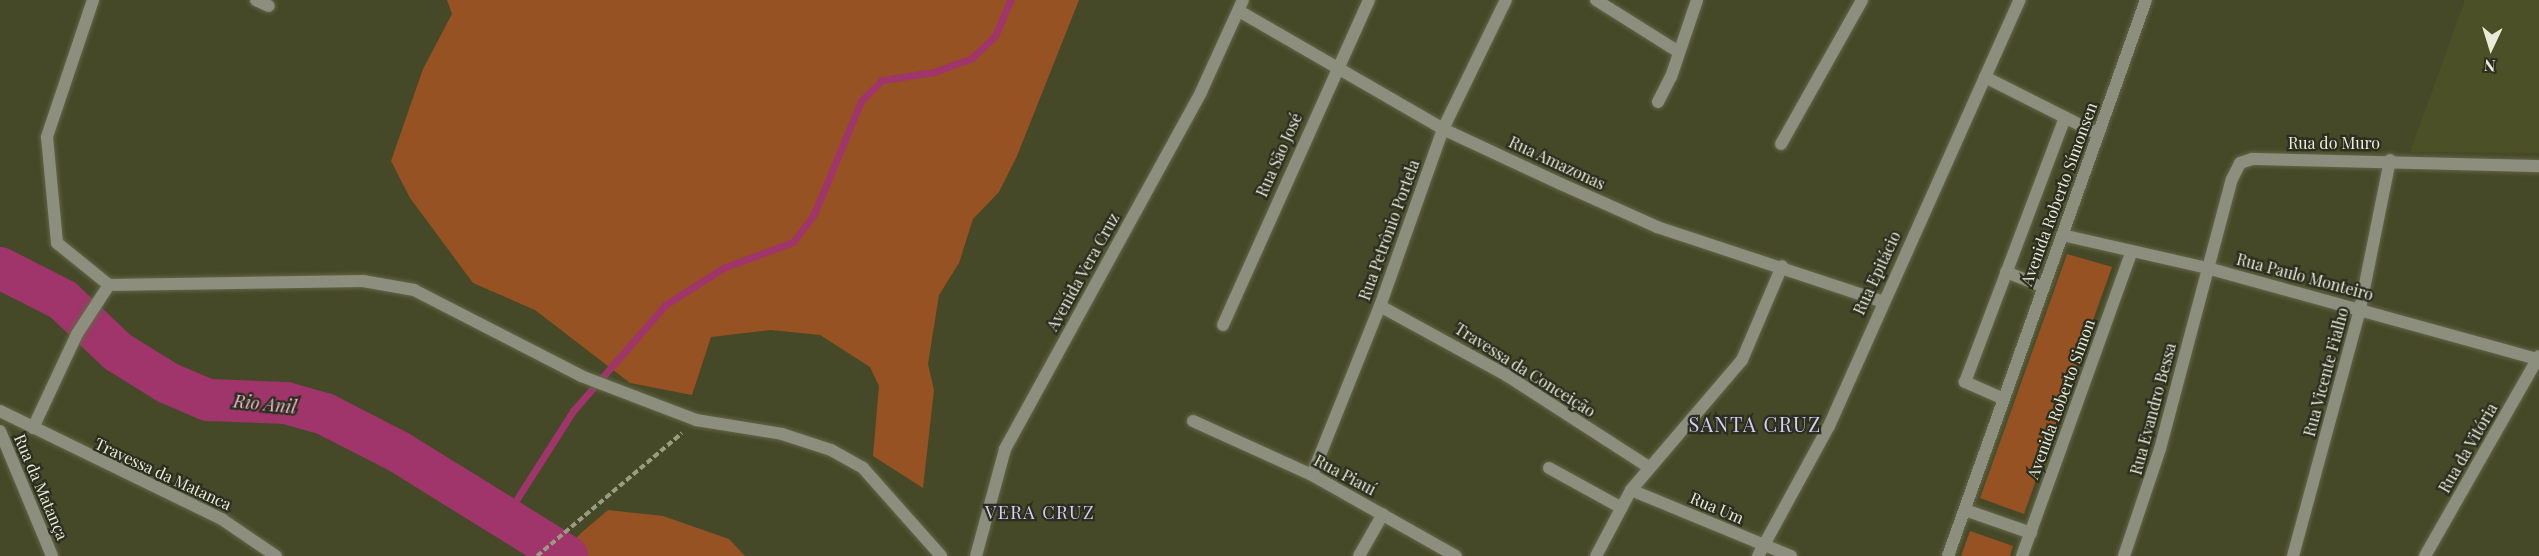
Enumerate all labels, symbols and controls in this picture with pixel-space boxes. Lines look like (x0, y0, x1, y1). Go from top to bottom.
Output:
north arrow (2461, 18, 2521, 78)
text: N (2483, 56, 2496, 77)
street label: Avenida Roberto Símonsen (2017, 100, 2101, 288)
street label: Rua São José (1252, 110, 1306, 200)
street label: Rua Amazonas (1505, 132, 1609, 194)
street label: Rua do Muro (2288, 133, 2380, 153)
street label: Rua Petrônio Portela (1355, 157, 1423, 303)
street label: Avenida Vera Cruz (1042, 209, 1124, 335)
street label: Rua Epitácio (1849, 228, 1905, 318)
street label: Rua Paulo Monteiro (2234, 249, 2376, 305)
street label: Rua Vicente Fialho (2299, 305, 2353, 439)
street label: Avenida Roberto Simon (2023, 316, 2099, 482)
street label: Travessa da Conceição (1451, 319, 1599, 421)
street label: Rua Evandro Bessa (2126, 341, 2180, 477)
water label: Rio Anil (232, 390, 298, 418)
street label: Rua da Vitória (2434, 399, 2502, 497)
district label: SANTA CRUZ (1688, 411, 1822, 435)
street label: Rua da Matança (10, 431, 72, 543)
street label: Travessa da Matanca (91, 434, 235, 514)
street label: Rua Piauí (1311, 451, 1379, 499)
street label: Rua Um (1687, 488, 1747, 528)
district label: VERA CRUZ (985, 501, 1095, 523)

